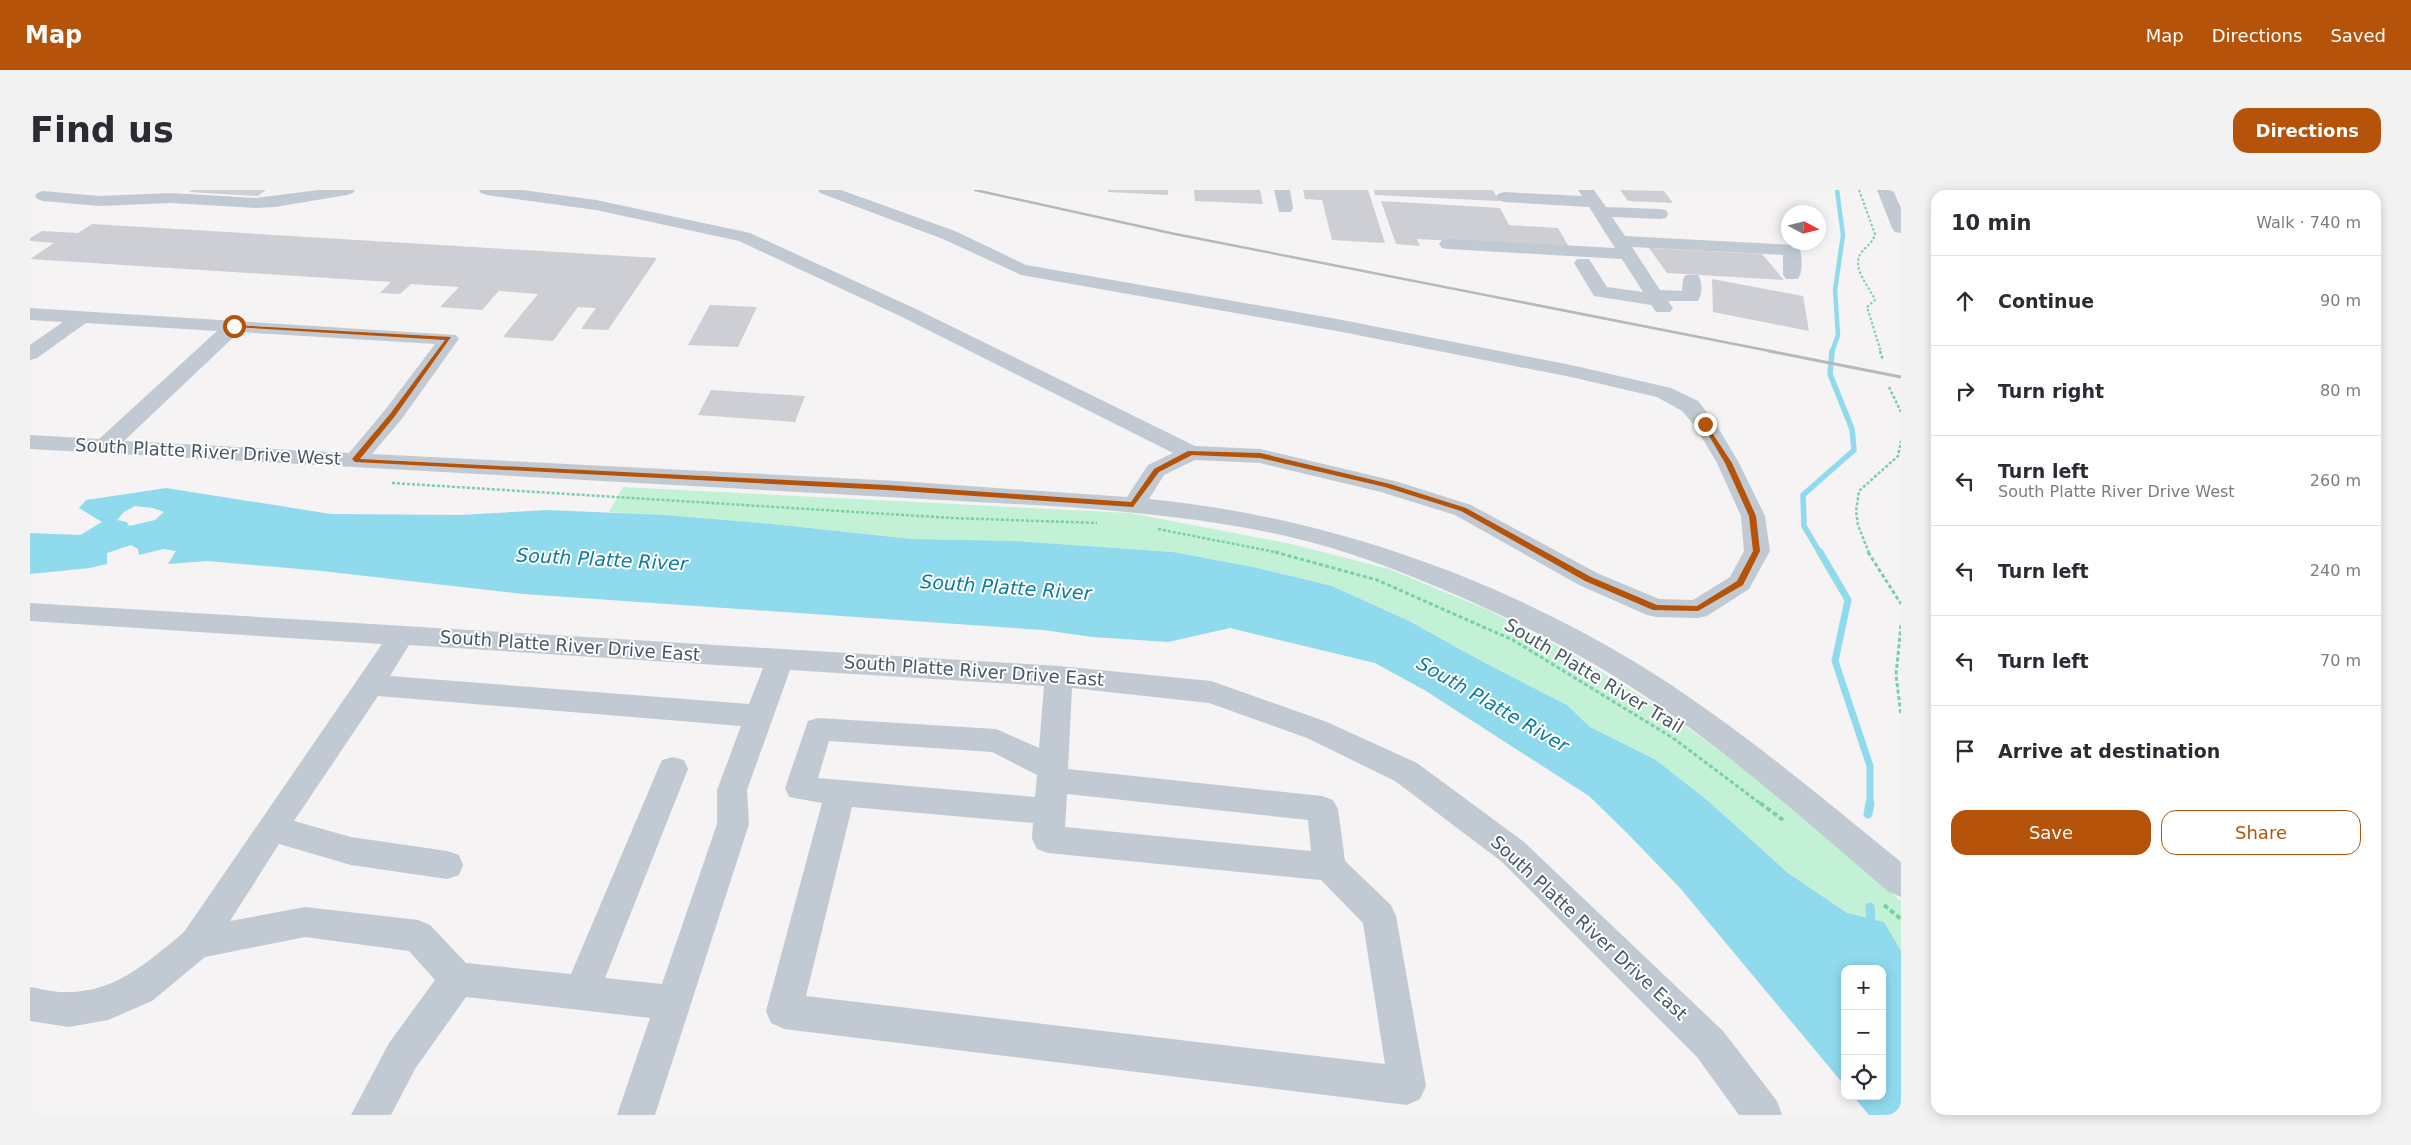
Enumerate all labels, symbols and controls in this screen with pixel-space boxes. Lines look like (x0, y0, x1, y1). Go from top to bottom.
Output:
text: Map (25, 21, 82, 49)
text: Map (2146, 25, 2184, 46)
text: Directions (2212, 25, 2302, 46)
text: Saved (2330, 25, 2386, 46)
button: Directions (2233, 108, 2381, 153)
text: Find us (30, 110, 174, 150)
north arrow (1781, 205, 1826, 250)
text: 10 min (1951, 211, 2032, 235)
text: Walk · 740 m (2256, 213, 2361, 232)
icon: ahead (1951, 287, 1979, 315)
text: Continue (1998, 290, 2094, 312)
text: 90 m (2320, 291, 2361, 310)
route start (223, 315, 246, 338)
icon: right (1951, 377, 1979, 405)
text: Turn right (1998, 380, 2104, 402)
text: 80 m (2320, 381, 2361, 400)
route end (1694, 413, 1717, 436)
street label: South Platte River Drive West (75, 434, 341, 469)
text: Turn left (1998, 460, 2089, 482)
icon: left (1951, 467, 1979, 495)
text: 260 m (2310, 471, 2361, 490)
text: South Platte River Drive West (1998, 482, 2235, 501)
water label: South Platte River (516, 544, 689, 575)
icon: left (1951, 557, 1979, 585)
text: Turn left (1998, 560, 2089, 582)
text: 240 m (2310, 561, 2361, 580)
water label: South Platte River (920, 570, 1093, 604)
street label: South Platte River Trail (1501, 614, 1688, 737)
street label: South Platte River Drive East (439, 626, 701, 665)
icon: left (1951, 647, 1979, 675)
text: Turn left (1998, 650, 2089, 672)
street label: South Platte River Drive East (843, 651, 1105, 690)
text: 70 m (2320, 651, 2361, 670)
water label: South Platte River (1413, 652, 1574, 757)
icon: arrive (1951, 737, 1979, 765)
text: Arrive at destination (1998, 740, 2220, 762)
button: Save (1951, 810, 2151, 855)
button: Share (2161, 810, 2361, 855)
street label: South Platte River Drive East (1487, 831, 1692, 1024)
map controls (1841, 965, 1886, 1100)
button: + (1841, 965, 1886, 1010)
button: − (1841, 1010, 1886, 1055)
button: locate (1841, 1055, 1886, 1100)

